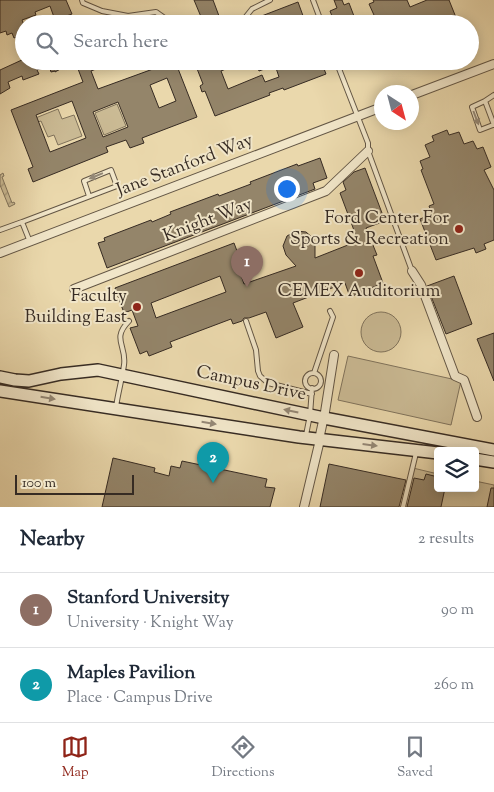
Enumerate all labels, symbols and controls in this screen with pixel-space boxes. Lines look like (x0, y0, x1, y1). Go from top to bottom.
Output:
search box (15, 15, 479, 70)
icon: search (33, 29, 61, 57)
text: Search here (73, 29, 168, 56)
north arrow (374, 85, 419, 130)
one-way arrow (472, 111, 480, 126)
street label: Jane Stanford Way (112, 128, 257, 204)
one-way arrow (89, 173, 103, 181)
your location (274, 176, 300, 202)
street label: Knight Way (160, 192, 256, 250)
place label: Ford Center For Sports & Recreation (290, 206, 449, 253)
marker: Ford Center For Sports & Recreation (453, 223, 465, 235)
pin: 1 (231, 246, 263, 287)
marker: CEMEX Auditorium (353, 267, 365, 279)
place label: CEMEX Auditorium (278, 279, 440, 305)
place label: Faculty Building East (25, 284, 127, 331)
marker: Faculty Building East (131, 301, 143, 313)
street label: Campus Drive (194, 360, 308, 408)
one-way arrow (41, 394, 57, 402)
one-way arrow (284, 407, 299, 415)
one-way arrow (201, 419, 217, 427)
one-way arrow (362, 441, 378, 449)
pin: 2 (197, 442, 229, 483)
map controls (434, 447, 479, 492)
button: layers (434, 447, 479, 492)
scale bar (15, 472, 134, 495)
text: 100 m (22, 474, 56, 494)
text: Nearby (20, 525, 85, 555)
text: 2 results (418, 528, 474, 551)
text: Stanford University (67, 585, 229, 612)
text: 1 (33, 599, 39, 622)
text: 90 m (441, 599, 474, 622)
text: University · Knight Way (67, 612, 234, 635)
text: Maples Pavilion (67, 660, 195, 687)
text: 2 (32, 674, 40, 697)
text: 260 m (433, 674, 474, 697)
text: Place · Campus Drive (67, 687, 213, 710)
tab: Map (61, 733, 89, 783)
tab: Directions (211, 733, 275, 783)
tab: Saved (397, 733, 433, 783)

